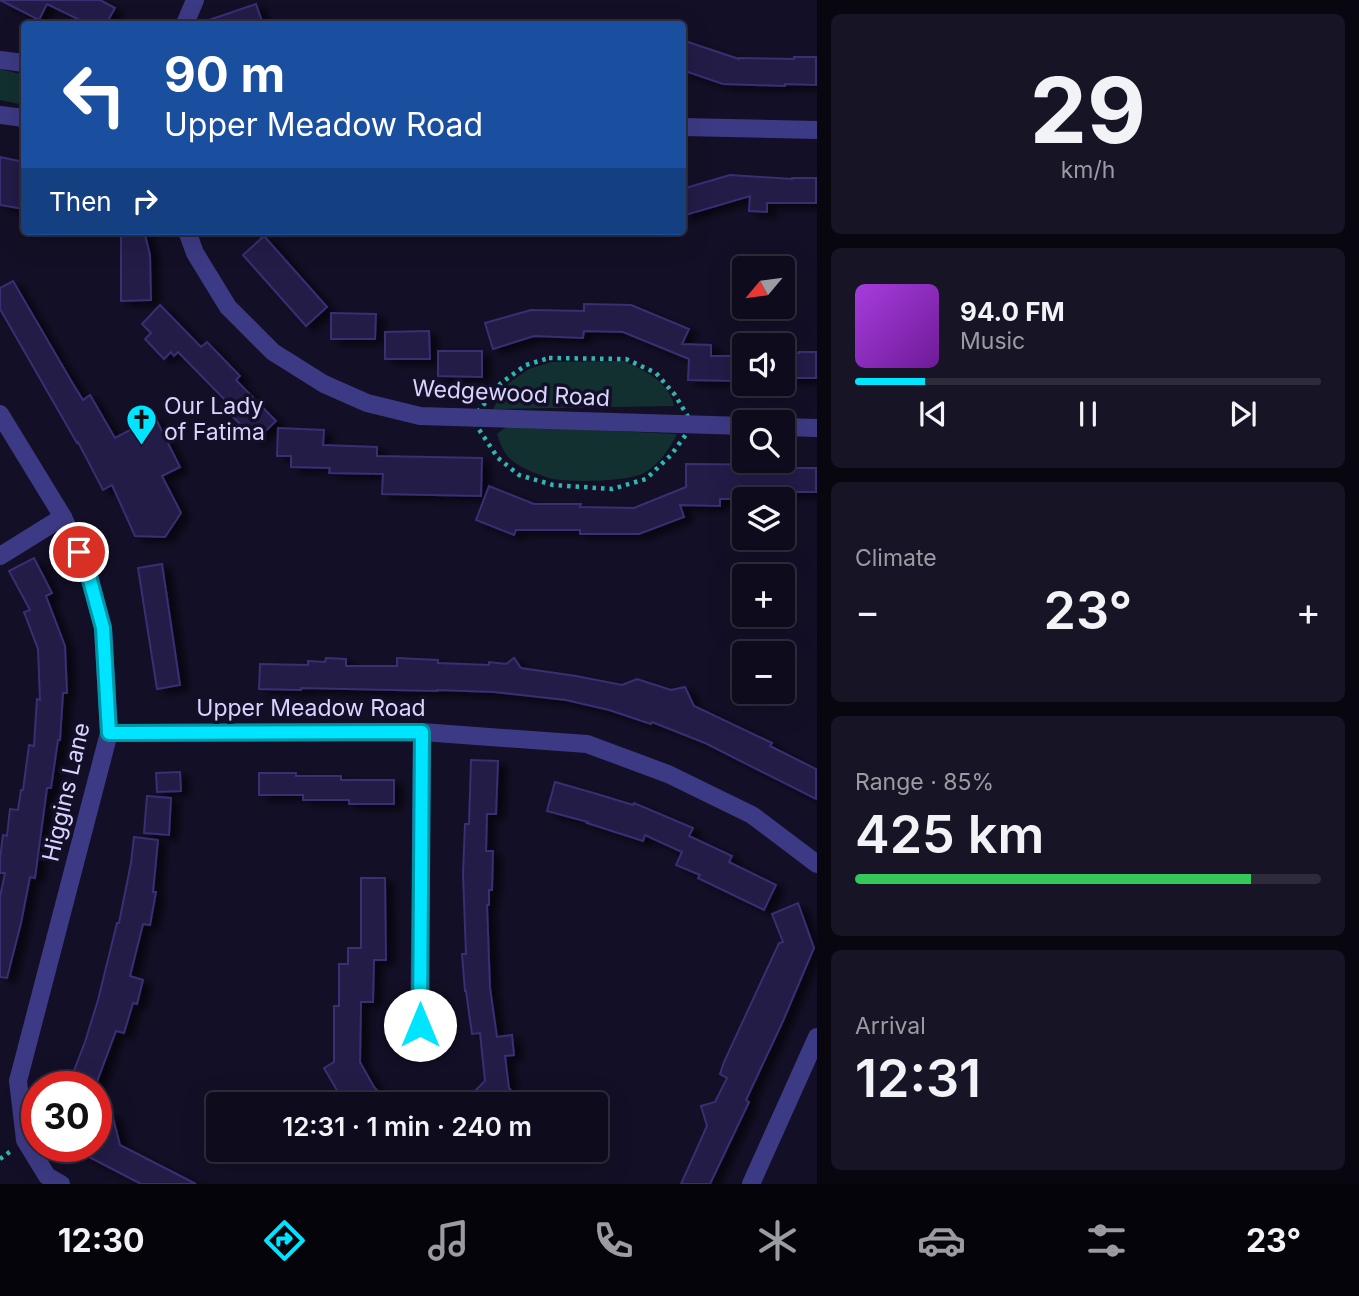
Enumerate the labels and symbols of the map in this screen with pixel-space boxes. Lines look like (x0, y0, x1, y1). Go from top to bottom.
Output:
north arrow (732, 256, 794, 318)
street label: Wedgewood Road (411, 374, 611, 412)
place label: Our Lady of Fatima (164, 392, 265, 446)
church icon: Our Lady of Fatima (124, 402, 158, 446)
pin (49, 522, 109, 582)
street label: Upper Meadow Road (196, 694, 426, 722)
street label: Higgins Lane (36, 720, 96, 864)
position arrow (383, 988, 457, 1062)
speed limit sign: 30 (21, 1071, 112, 1162)

